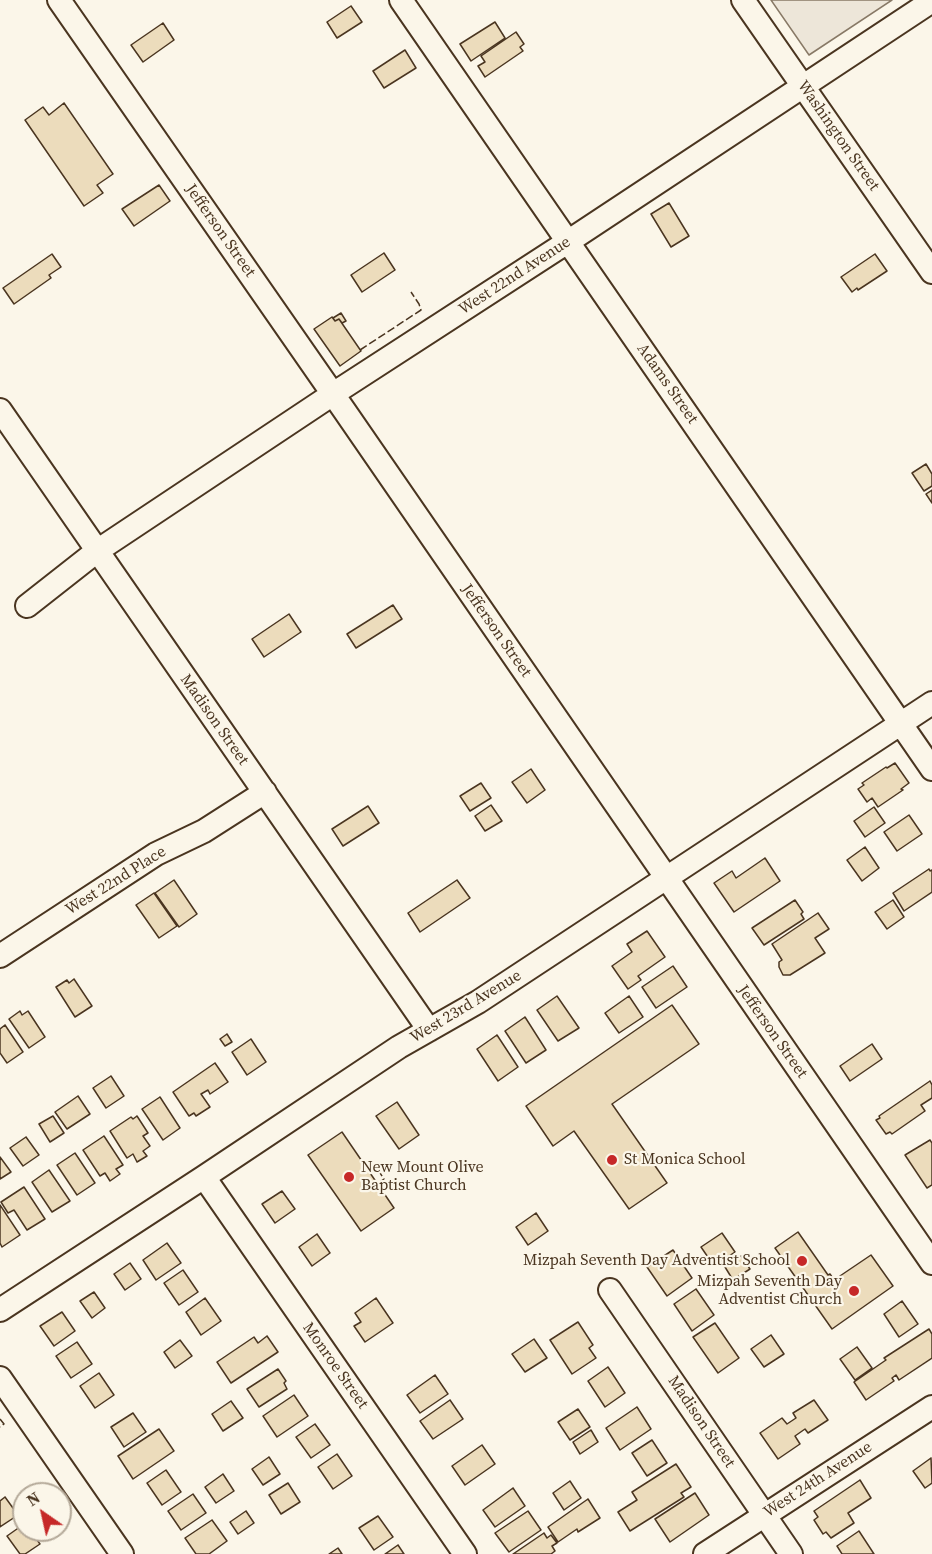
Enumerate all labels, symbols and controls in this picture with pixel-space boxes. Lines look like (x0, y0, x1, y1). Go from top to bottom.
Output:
street label: Washington Street (793, 77, 883, 195)
street label: Jefferson Street (181, 181, 259, 281)
street label: West 22nd Avenue (456, 233, 574, 319)
street label: Adams Street (632, 340, 702, 428)
street label: Jefferson Street (457, 581, 535, 681)
street label: Madison Street (176, 671, 252, 769)
street label: West 22nd Place (62, 842, 170, 920)
street label: West 23rd Avenue (407, 966, 525, 1048)
street label: Jefferson Street (733, 982, 811, 1082)
place label: St Monica School (624, 1150, 746, 1170)
marker: St Monica School (605, 1153, 619, 1167)
place label: New Mount Olive Baptist Church (361, 1158, 484, 1196)
marker: New Mount Olive Baptist Church (342, 1170, 356, 1184)
place label: Mizpah Seventh Day Adventist School (523, 1251, 790, 1271)
marker: Mizpah Seventh Day Adventist School (795, 1254, 809, 1268)
place label: Mizpah Seventh Day Adventist Church (697, 1272, 842, 1310)
marker: Mizpah Seventh Day Adventist Church (847, 1284, 861, 1298)
street label: Monroe Street (298, 1319, 372, 1413)
street label: Madison Street (663, 1372, 739, 1472)
street label: West 24th Avenue (760, 1438, 876, 1522)
north arrow (12, 1482, 72, 1542)
text: N (22, 1486, 44, 1511)

